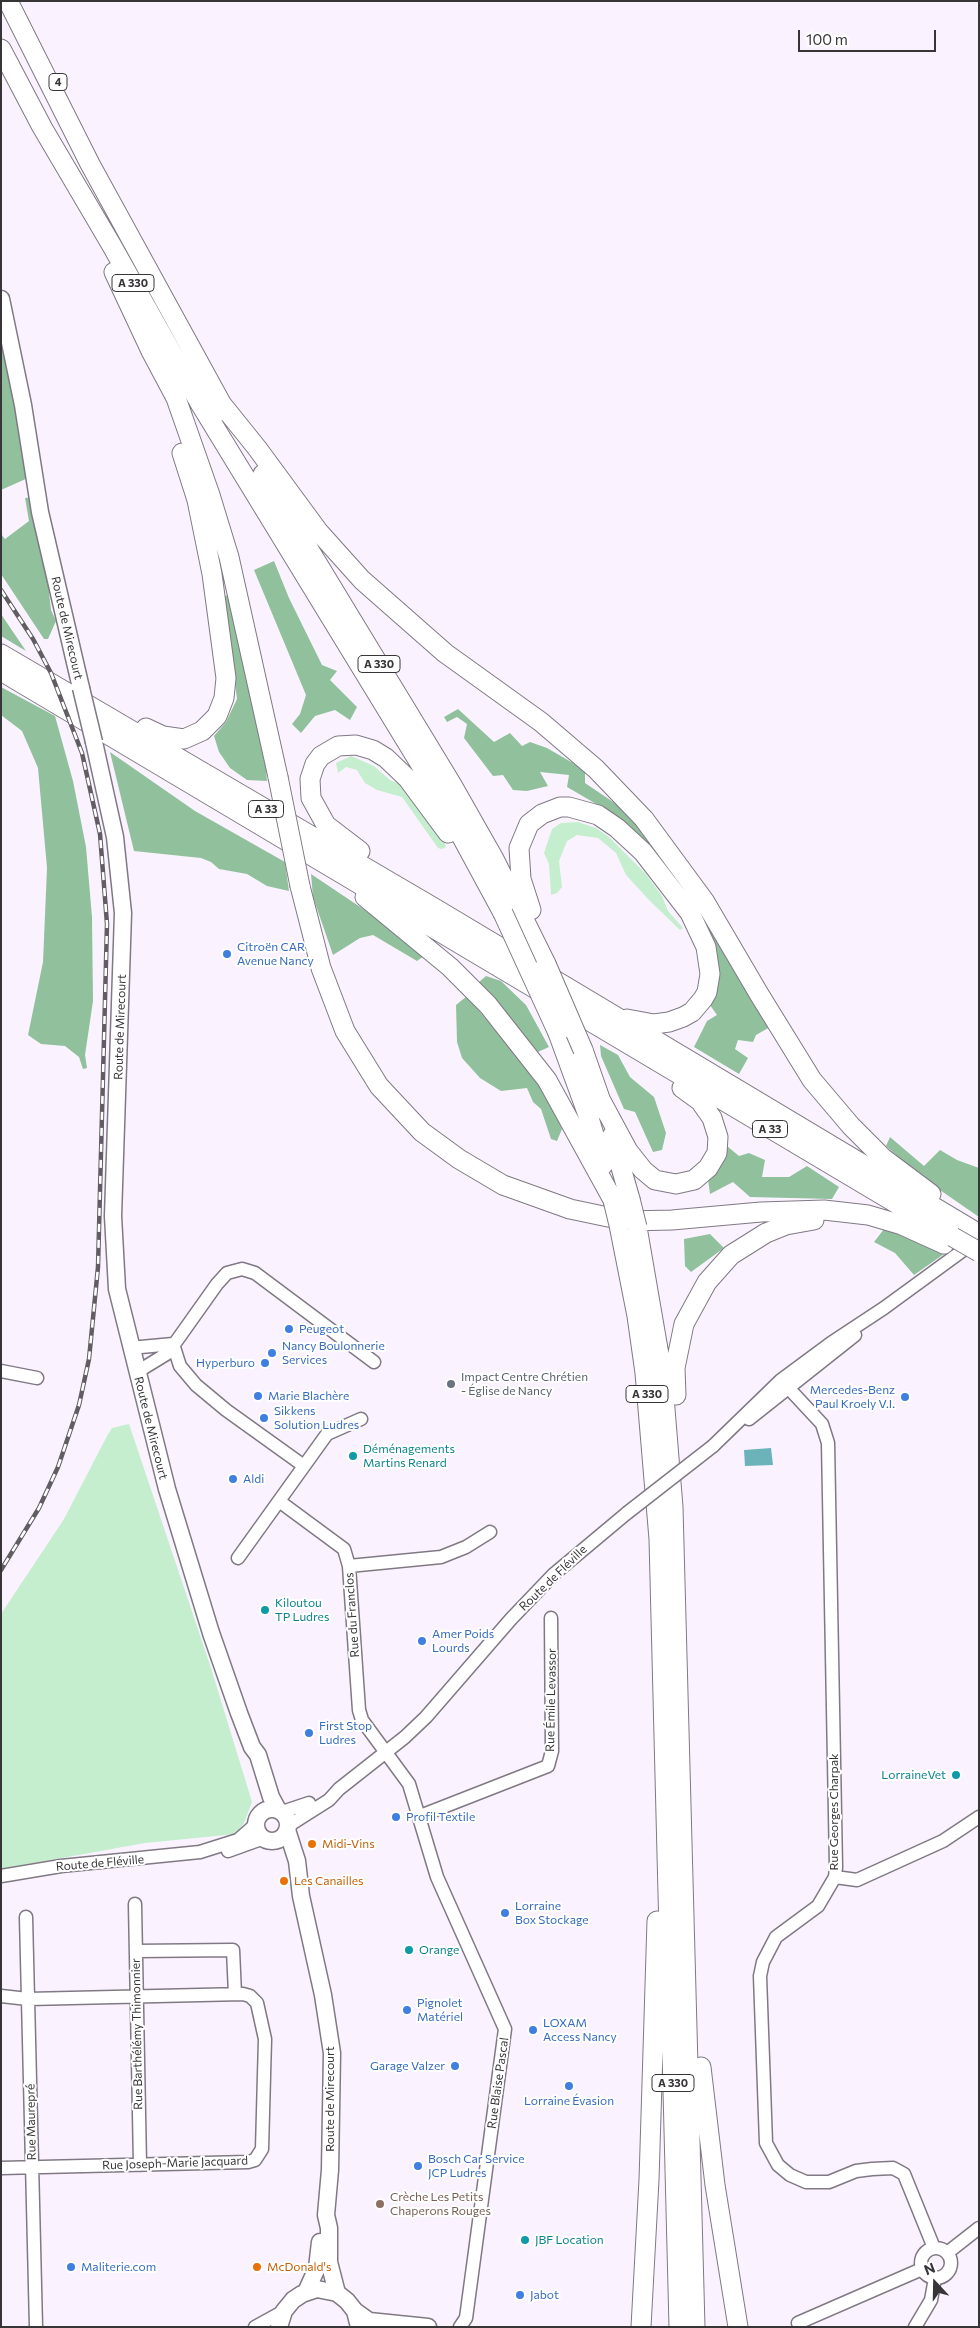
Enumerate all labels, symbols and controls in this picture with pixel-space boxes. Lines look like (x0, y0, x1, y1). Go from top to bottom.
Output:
scale bar (800, 20, 938, 52)
text: 100 m (806, 30, 848, 48)
road number: 4 (49, 74, 67, 90)
road number: A 330 (112, 274, 154, 292)
street label: Route de Mirecourt (48, 575, 86, 681)
road number: A 330 (358, 656, 400, 672)
road number: A 33 (248, 801, 284, 818)
place label: Citroën CAR Avenue Nancy (237, 940, 314, 968)
marker: Citroën CAR Avenue Nancy (221, 948, 233, 960)
street label: Route de Mirecourt (111, 974, 129, 1080)
road number: A 33 (752, 1120, 788, 1138)
place label: Peugeot (299, 1322, 344, 1336)
marker: Peugeot (283, 1323, 295, 1335)
place label: Nancy Boulonnerie Services (282, 1339, 385, 1367)
marker: Nancy Boulonnerie Services (266, 1347, 278, 1359)
place label: Hyperburo (196, 1356, 255, 1370)
marker: Hyperburo (259, 1357, 271, 1369)
place label: Impact Centre Chrétien - Église de Nancy (461, 1370, 588, 1398)
street label: Route de Mirecourt (131, 1375, 171, 1481)
marker: Impact Centre Chrétien - Église de Nancy (445, 1378, 457, 1390)
place label: Mercedes-Benz Paul Kroely V.I. (810, 1383, 895, 1411)
road number: A 330 (626, 1386, 668, 1402)
place label: Marie Blachère (268, 1389, 349, 1403)
marker: Marie Blachère (252, 1390, 264, 1402)
marker: Mercedes-Benz Paul Kroely V.I. (899, 1391, 911, 1403)
place label: Sikkens Solution Ludres (274, 1404, 359, 1432)
marker: Sikkens Solution Ludres (258, 1412, 270, 1424)
place label: Déménagements Martins Renard (363, 1442, 455, 1470)
marker: Déménagements Martins Renard (347, 1450, 359, 1462)
place label: Aldi (243, 1472, 264, 1486)
marker: Aldi (227, 1473, 239, 1485)
street label: Route de Fléville (516, 1542, 590, 1614)
street label: Rue du Franclos (342, 1572, 362, 1658)
place label: Kiloutou TP Ludres (275, 1596, 329, 1624)
marker: Kiloutou TP Ludres (259, 1604, 271, 1616)
place label: Amer Poids Lourds (432, 1627, 494, 1655)
marker: Amer Poids Lourds (416, 1635, 428, 1647)
street label: Rue Émile Levassor (543, 1648, 559, 1752)
place label: First Stop Ludres (319, 1719, 372, 1747)
marker: First Stop Ludres (303, 1727, 315, 1739)
street label: Rue Georges Charpak (827, 1754, 841, 1870)
place label: LorraineVet (881, 1768, 946, 1782)
marker: LorraineVet (950, 1769, 962, 1781)
place label: Profil Textile (406, 1810, 475, 1824)
marker: Profil Textile (390, 1811, 402, 1823)
place label: Midi-Vins (322, 1837, 375, 1851)
marker: Midi-Vins (306, 1838, 318, 1850)
street label: Route de Fléville (55, 1852, 145, 1874)
place label: Les Canailles (294, 1874, 364, 1888)
marker: Les Canailles (278, 1875, 290, 1887)
place label: Lorraine Box Stockage (515, 1899, 589, 1927)
marker: Lorraine Box Stockage (499, 1907, 511, 1919)
place label: Orange (419, 1943, 459, 1957)
marker: Orange (403, 1944, 415, 1956)
street label: Rue Barthélémy Thimonnier (128, 1958, 146, 2110)
place label: Pignolet Matériel (417, 1996, 463, 2024)
marker: Pignolet Matériel (401, 2004, 413, 2016)
place label: LOXAM Access Nancy (543, 2016, 617, 2044)
marker: LOXAM Access Nancy (527, 2024, 539, 2036)
street label: Rue Blaise Pascal (484, 2036, 512, 2130)
street label: Route de Mirecourt (323, 2046, 337, 2152)
place label: Garage Valzer (370, 2059, 445, 2073)
marker: Garage Valzer (449, 2060, 461, 2072)
road number: A 330 (652, 2074, 694, 2092)
marker: Lorraine Évasion (563, 2080, 575, 2092)
street label: Rue Maurepré (23, 2084, 39, 2160)
place label: Lorraine Évasion (524, 2094, 614, 2108)
place label: Bosch Car Service JCP Ludres (428, 2152, 525, 2180)
street label: Rue Joseph-Marie Jacquard (102, 2153, 248, 2173)
marker: Bosch Car Service JCP Ludres (412, 2160, 424, 2172)
place label: Crèche Les Petits Chaperons Rouges (390, 2190, 491, 2218)
marker: Crèche Les Petits Chaperons Rouges (374, 2198, 386, 2210)
place label: JBF Location (535, 2233, 604, 2247)
marker: JBF Location (519, 2234, 531, 2246)
north arrow (910, 2258, 960, 2308)
text: N (921, 2259, 937, 2278)
place label: Maliterie.com (81, 2260, 156, 2274)
place label: McDonald's (267, 2260, 331, 2274)
marker: Maliterie.com (65, 2261, 77, 2273)
marker: McDonald's (251, 2261, 263, 2273)
place label: Jabot (530, 2288, 559, 2302)
marker: Jabot (514, 2289, 526, 2301)

